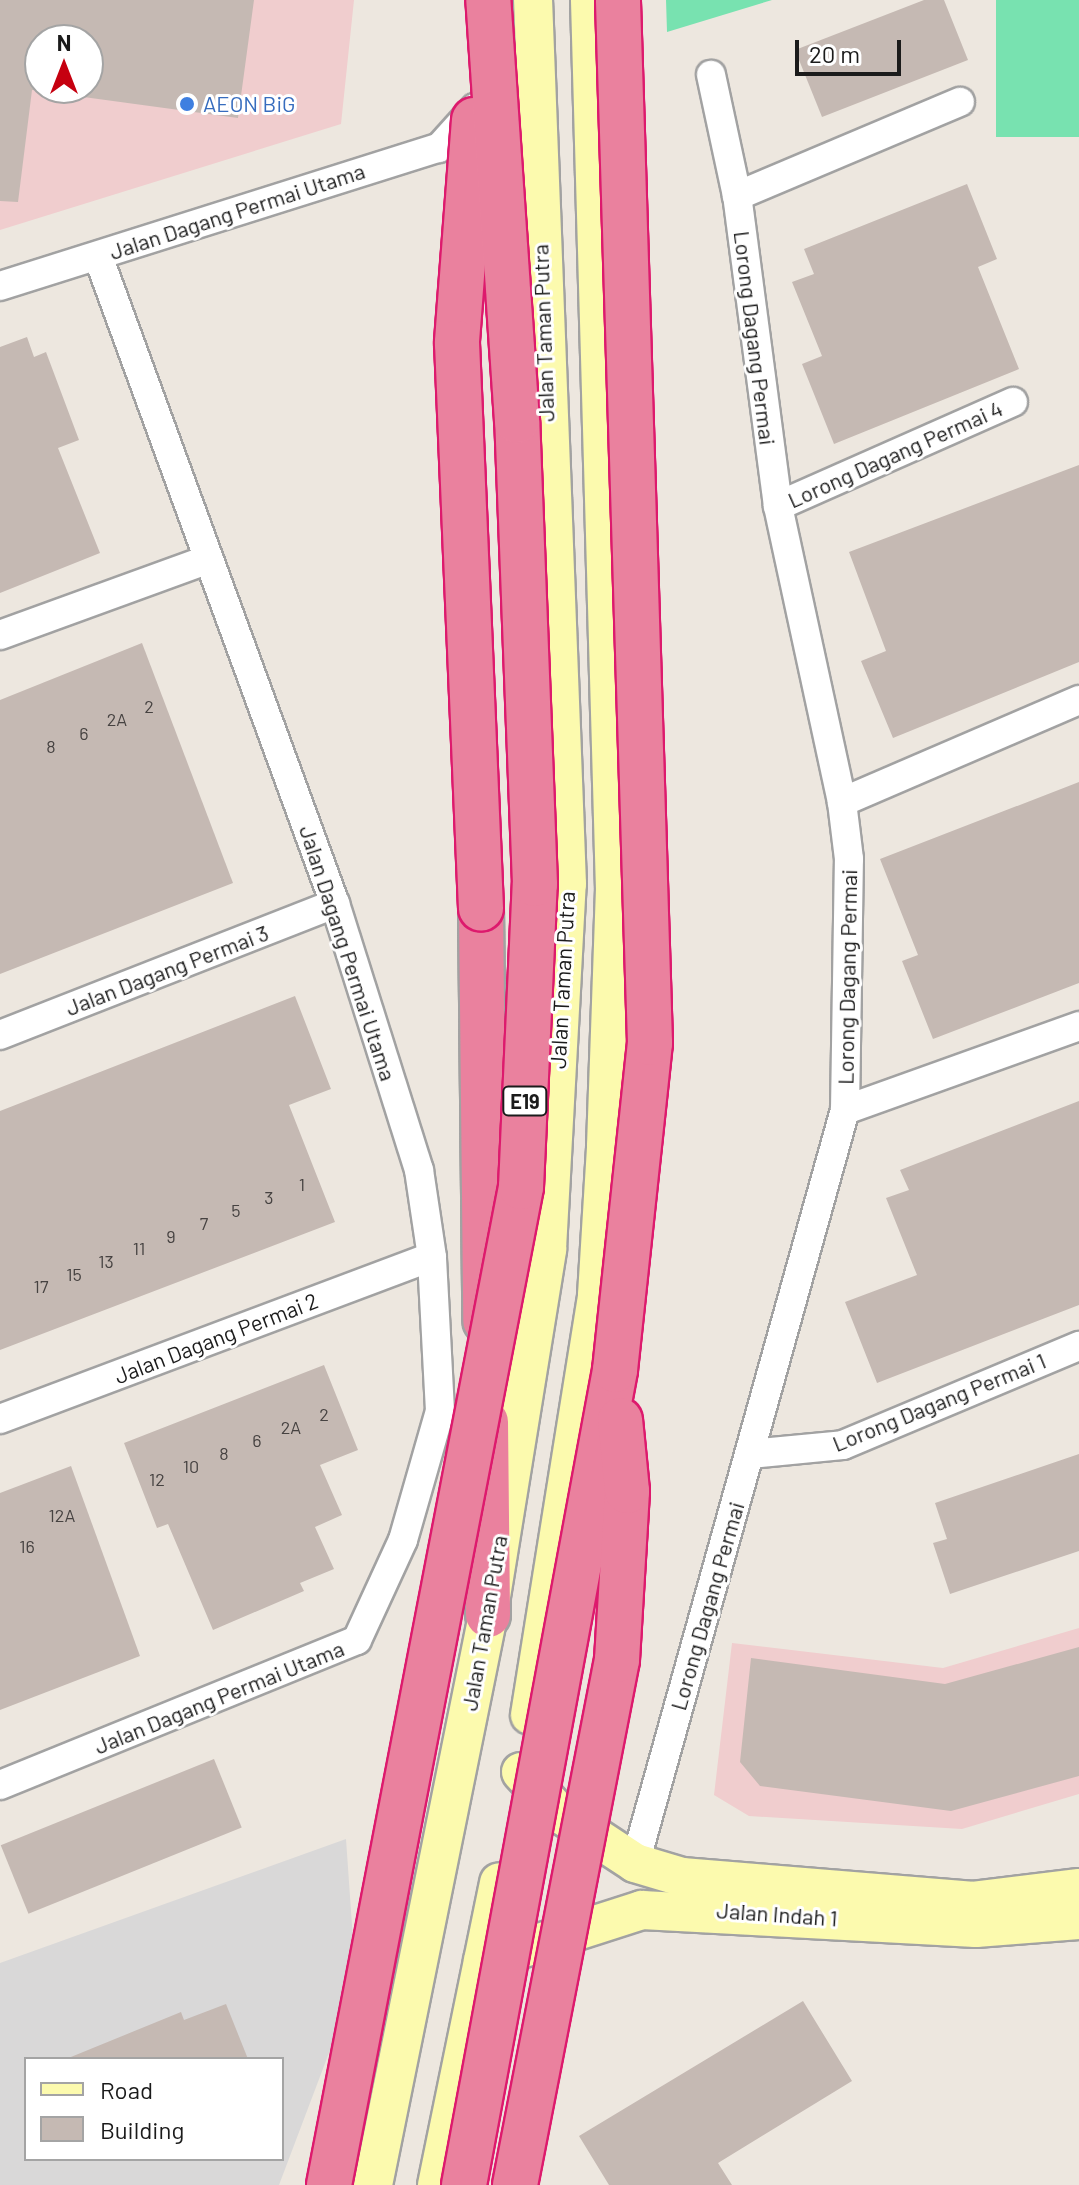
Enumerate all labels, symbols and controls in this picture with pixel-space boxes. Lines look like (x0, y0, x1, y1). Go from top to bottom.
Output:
north arrow (24, 24, 104, 104)
scale bar (799, 24, 905, 74)
text: N (57, 29, 71, 55)
text: 20 m (809, 39, 860, 68)
place label: AEON BiG (203, 91, 296, 117)
marker: AEON BiG (178, 95, 196, 113)
street label: Jalan Dagang Permai Utama (106, 157, 368, 265)
street label: Lorong Dagang Permai (729, 229, 781, 447)
street label: Jalan Taman Putra (527, 244, 559, 422)
street label: Lorong Dagang Permai 4 (784, 395, 1006, 513)
house number: 2 (144, 695, 154, 717)
house number: 2A (107, 708, 127, 730)
house number: 6 (79, 722, 89, 744)
house number: 8 (46, 735, 56, 757)
street label: Jalan Dagang Permai Utama (294, 822, 402, 1084)
street label: Lorong Dagang Permai (832, 869, 862, 1085)
street label: Jalan Taman Putra (544, 891, 580, 1069)
street label: Jalan Dagang Permai 3 (62, 919, 272, 1021)
road number: E19 (501, 1085, 549, 1117)
house number: 1 (299, 1173, 305, 1195)
house number: 3 (264, 1186, 274, 1208)
house number: 5 (231, 1199, 241, 1221)
house number: 7 (200, 1212, 208, 1234)
house number: 9 (166, 1225, 176, 1247)
house number: 11 (133, 1237, 145, 1259)
house number: 13 (98, 1250, 114, 1272)
house number: 15 (66, 1263, 82, 1285)
house number: 17 (34, 1275, 48, 1297)
street label: Jalan Dagang Permai 2 (111, 1287, 321, 1389)
street label: Lorong Dagang Permai 1 (829, 1347, 1049, 1457)
house number: 2 (319, 1403, 329, 1425)
house number: 2A (281, 1416, 301, 1438)
house number: 6 (252, 1429, 262, 1451)
house number: 8 (219, 1442, 229, 1464)
house number: 10 (183, 1455, 199, 1477)
house number: 12 (149, 1468, 165, 1490)
street label: Lorong Dagang Permai (665, 1499, 749, 1713)
house number: 12A (49, 1504, 75, 1526)
street label: Jalan Taman Putra (456, 1533, 512, 1713)
house number: 16 (19, 1535, 35, 1557)
street label: Jalan Dagang Permai Utama (90, 1635, 348, 1759)
street label: Jalan Indah 1 (716, 1897, 838, 1931)
legend (24, 2057, 284, 2161)
text: Road (100, 2075, 153, 2104)
text: Building (100, 2115, 184, 2144)

